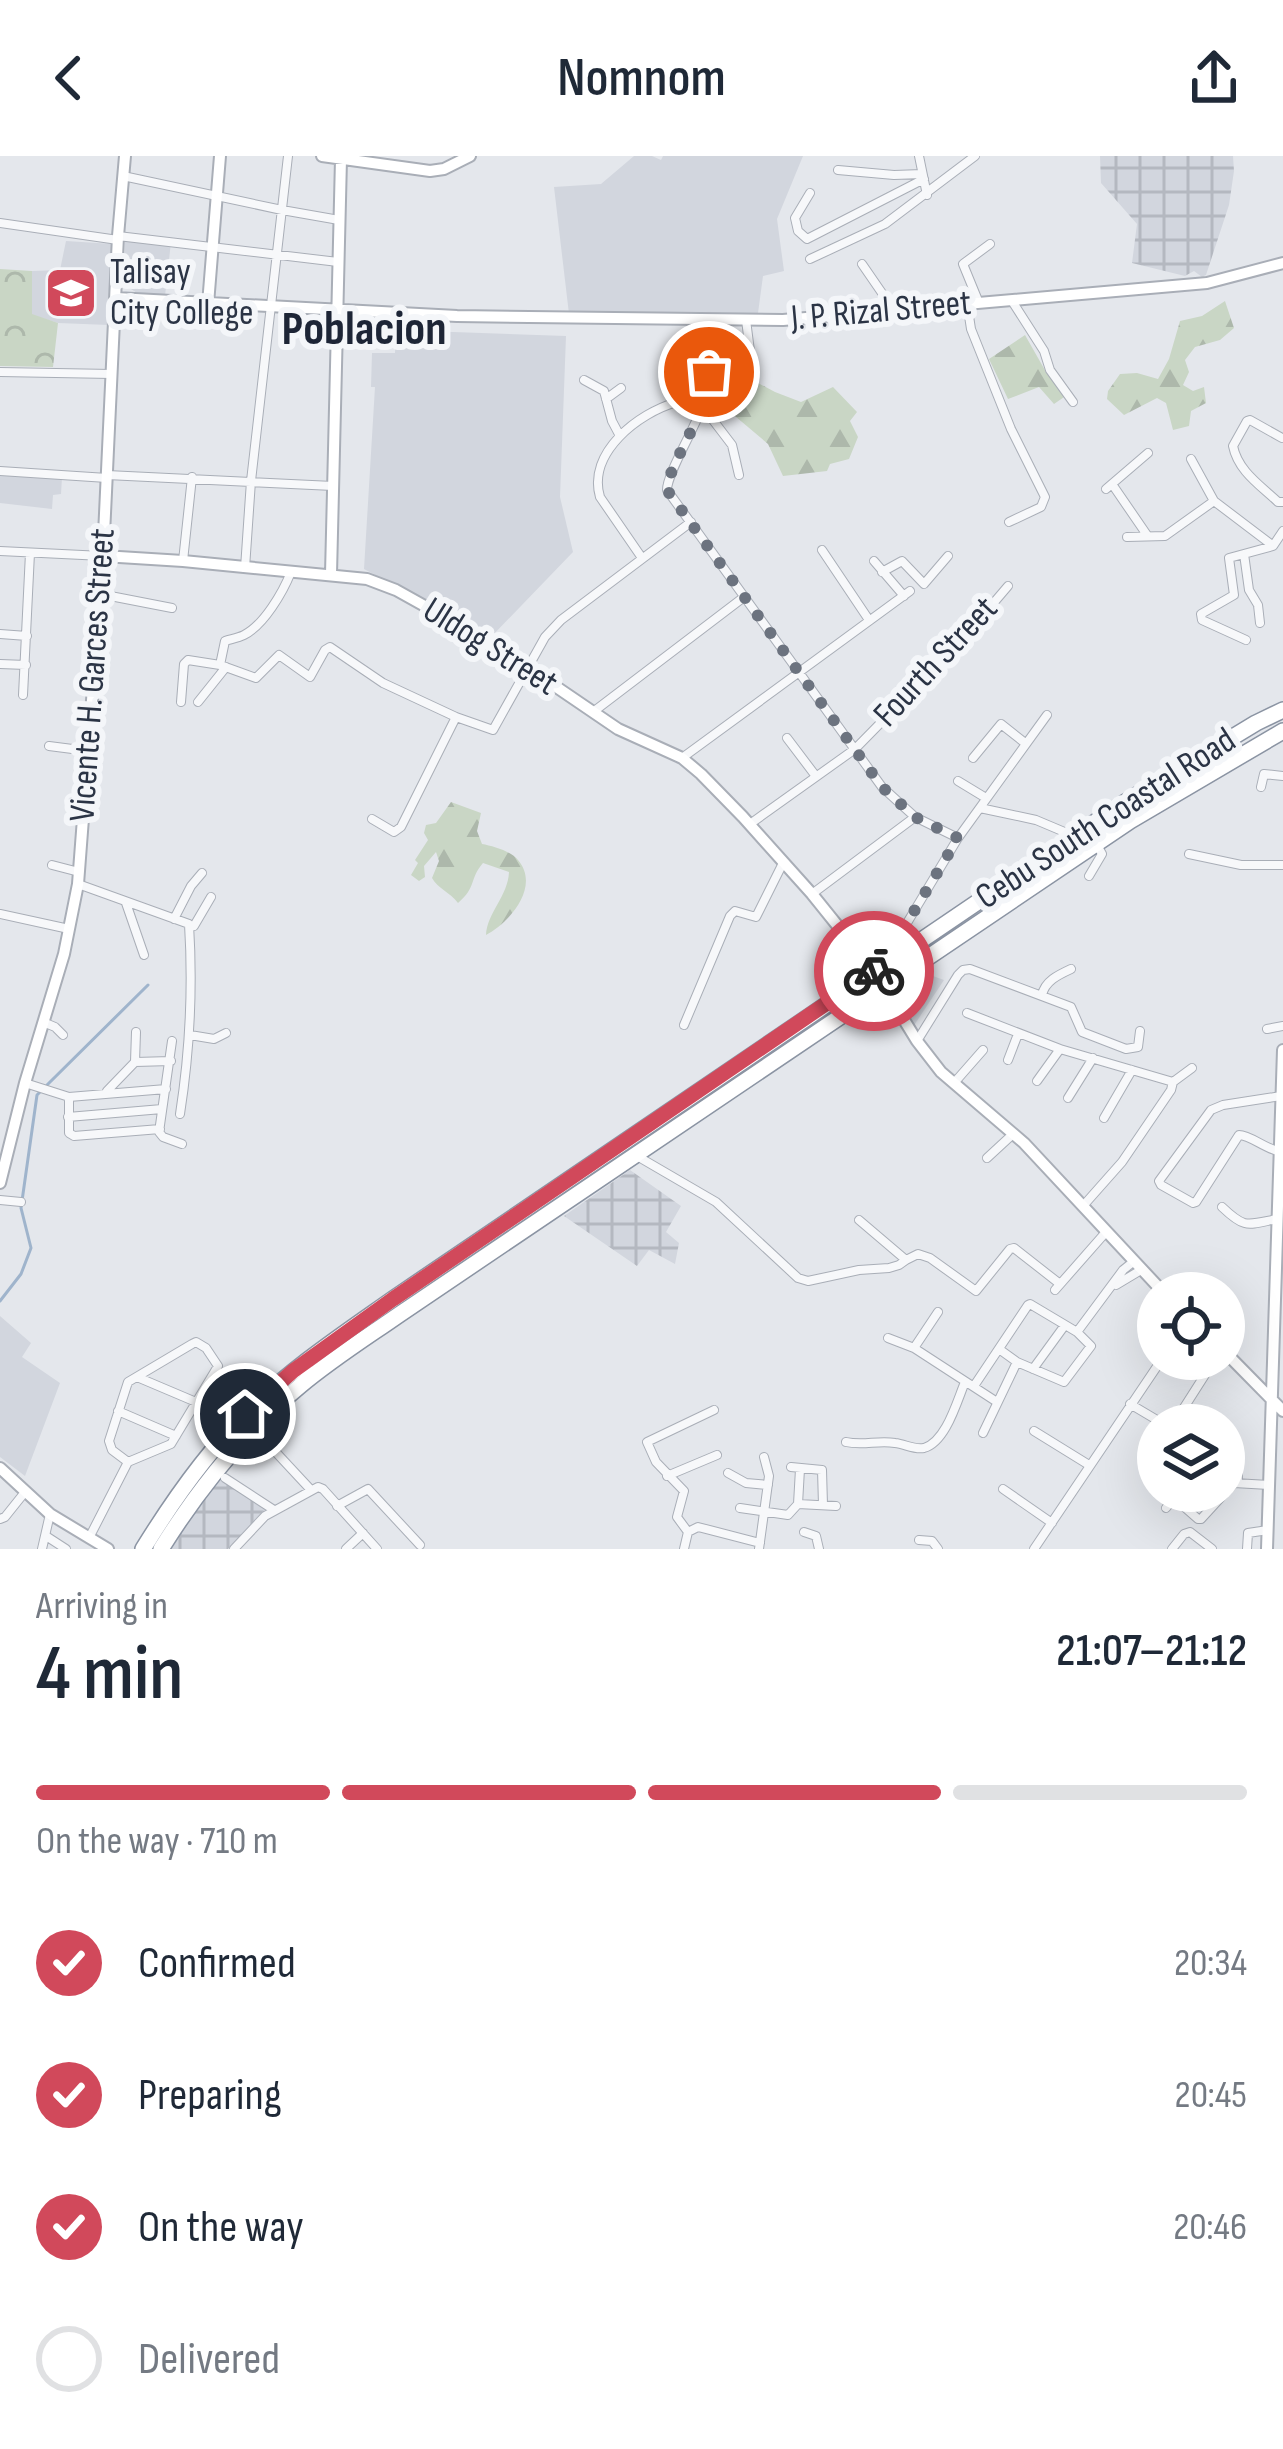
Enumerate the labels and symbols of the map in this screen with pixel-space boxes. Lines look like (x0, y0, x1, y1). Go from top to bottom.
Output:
place label: Talisay City College (110, 251, 253, 335)
school or university icon: Talisay City College (43, 265, 99, 321)
street label: J. P. Rizal Street (788, 282, 973, 340)
district label: Poblacion (281, 301, 447, 358)
pin (658, 321, 760, 423)
street label: Vicente H. Garces Street (61, 527, 125, 823)
street label: Fourth Street (865, 588, 1007, 736)
street label: Uldog Street (415, 589, 565, 705)
street label: Cebu South Coastal Road (968, 719, 1244, 919)
courier (814, 911, 934, 1031)
pin (194, 1363, 296, 1465)

